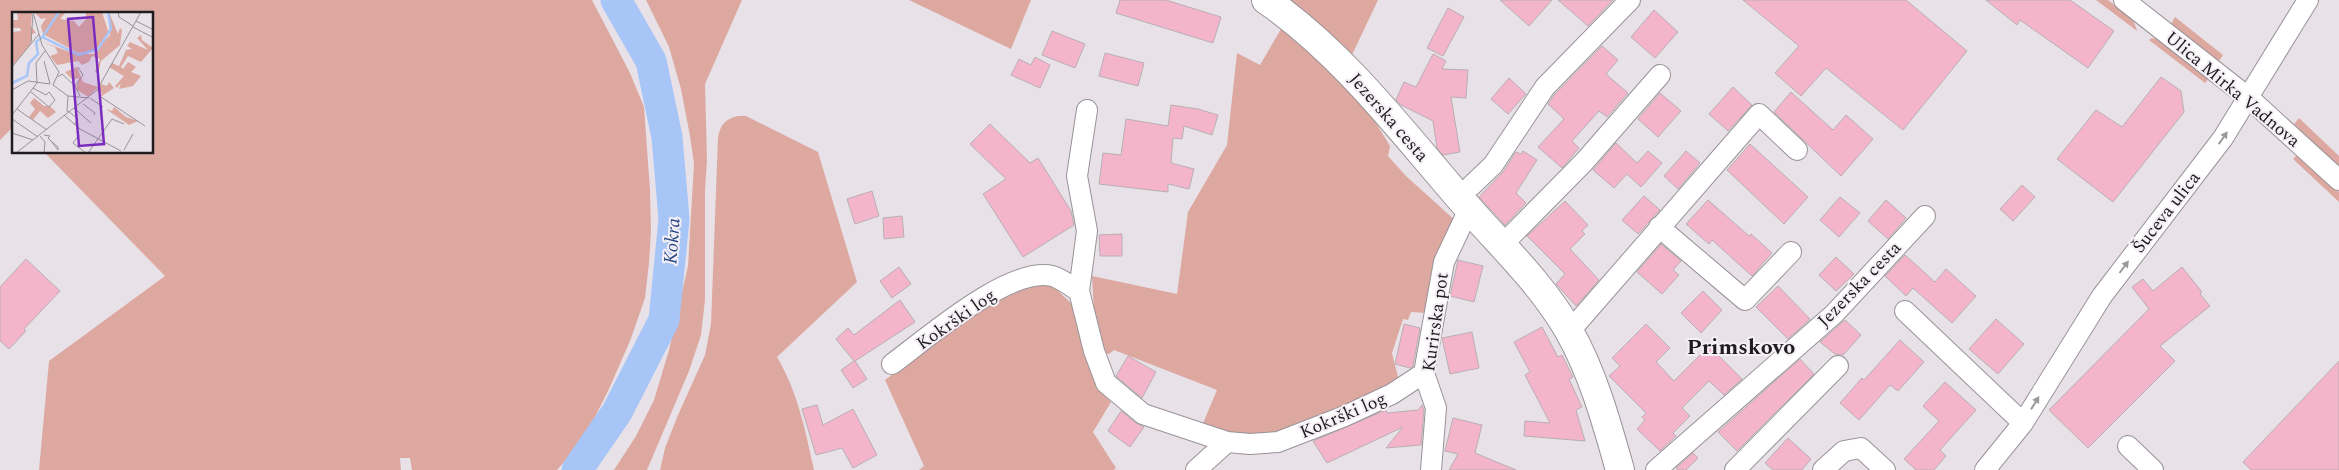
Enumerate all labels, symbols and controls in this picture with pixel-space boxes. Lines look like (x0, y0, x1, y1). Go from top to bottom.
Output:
inset map (12, 12, 154, 154)
street label: Ulica Mirka Vadnova (2159, 25, 2306, 154)
street label: Jezerska cesta (1342, 67, 1435, 168)
one-way arrow (2218, 131, 2228, 145)
street label: Šuceva ulica (2126, 165, 2207, 259)
water label: Kokra (656, 217, 689, 265)
street label: Jezerska cesta (1811, 235, 1908, 334)
one-way arrow (2118, 261, 2129, 274)
street label: Kurirska pot (1415, 271, 1456, 373)
street label: Kokrški log (911, 282, 1002, 357)
district label: Primskovo (1687, 331, 1795, 364)
street label: Kokrški log (1296, 385, 1391, 446)
one-way arrow (2031, 396, 2040, 409)

